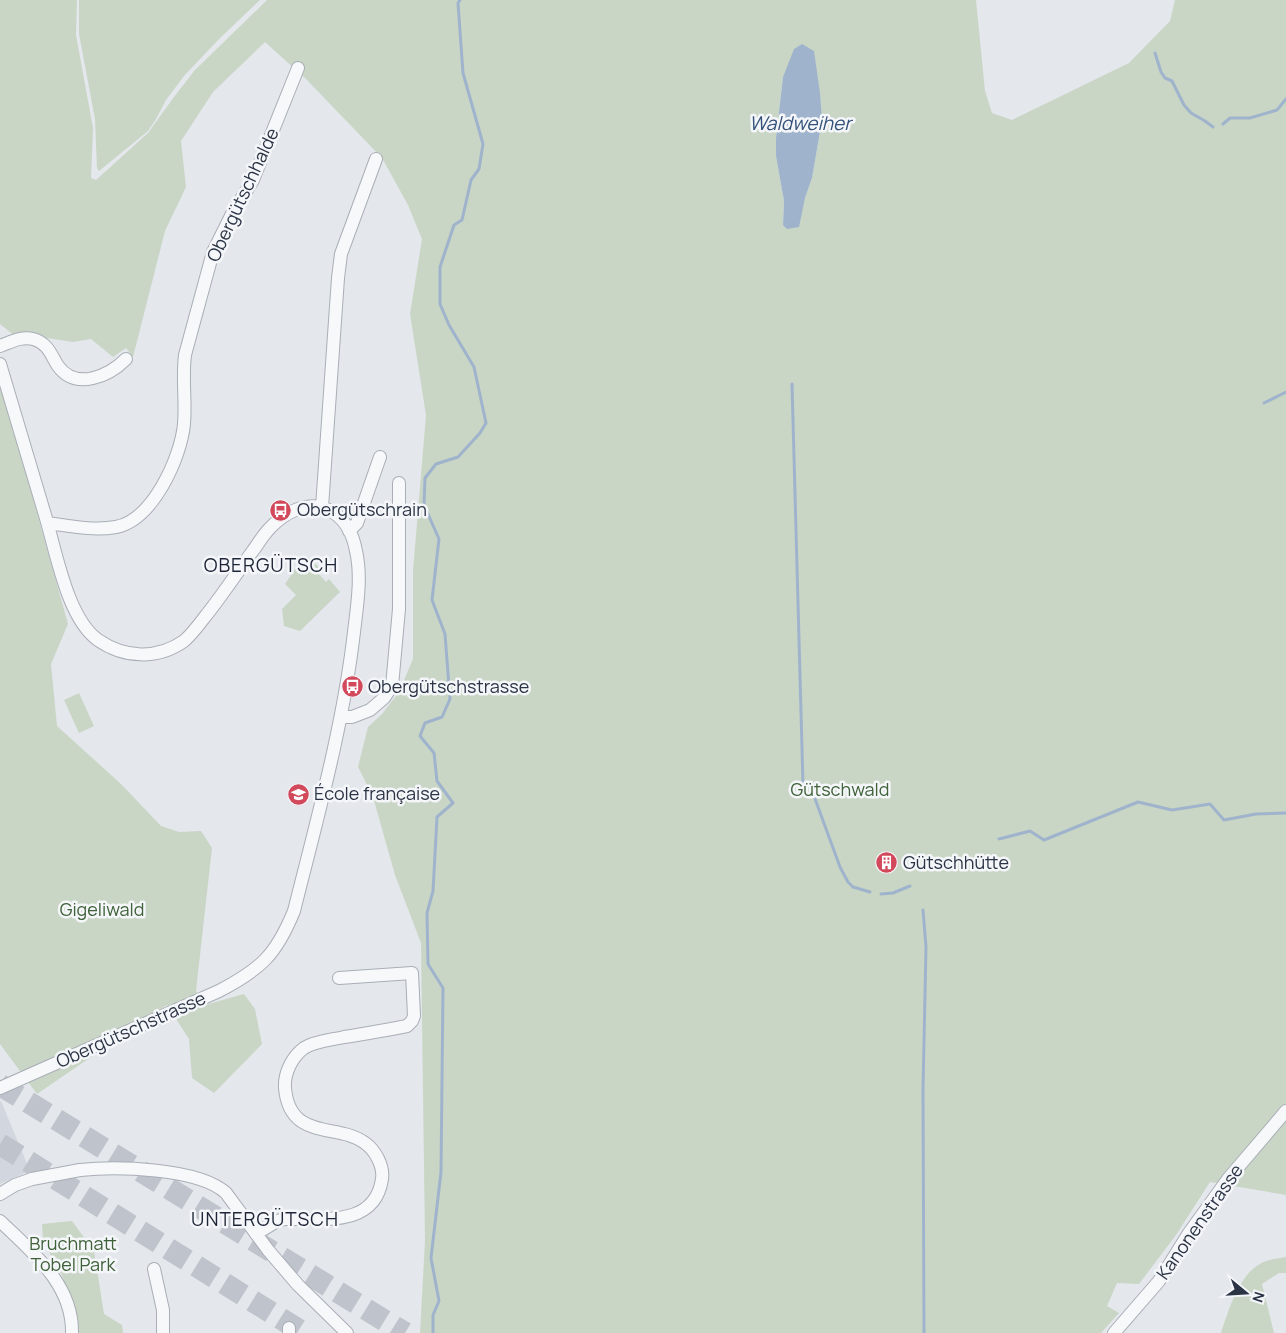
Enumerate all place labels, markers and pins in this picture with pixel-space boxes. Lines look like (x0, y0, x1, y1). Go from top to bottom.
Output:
place label: Obergütschrain (297, 497, 427, 521)
bus stop icon: Obergütschrain (269, 498, 293, 522)
place label: Obergütschstrasse (368, 674, 529, 698)
bus stop icon: Obergütschstrasse (340, 675, 364, 699)
place label: École française (314, 781, 440, 805)
school or university icon: École française (286, 782, 310, 806)
place label: Gütschhütte (903, 850, 1009, 874)
building icon: Gütschhütte (875, 851, 899, 875)

